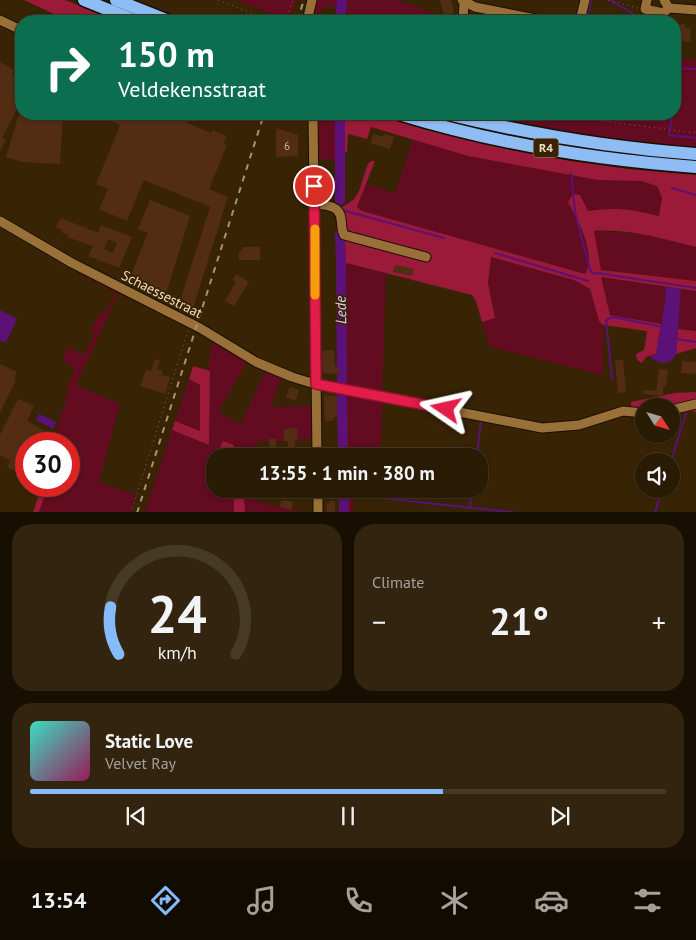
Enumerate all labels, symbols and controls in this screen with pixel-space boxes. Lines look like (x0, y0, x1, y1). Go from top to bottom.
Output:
text: 150 m (118, 31, 215, 77)
icon: right (35, 35, 100, 100)
text: Veldekensstraat (118, 75, 266, 103)
road number: R4 (534, 138, 558, 158)
house number: 6 (284, 139, 290, 153)
pin (293, 165, 335, 207)
icon: arrive (300, 172, 328, 200)
street label: Schaessestraat (119, 266, 206, 322)
water label: Lede (331, 296, 350, 324)
position arrow (419, 382, 471, 434)
north arrow (635, 398, 680, 442)
map controls (635, 398, 680, 498)
speed limit sign: 30 (15, 432, 80, 497)
button: sound (635, 453, 680, 498)
text: 13:55 · 1 min · 380 m (259, 461, 435, 485)
text: Climate (372, 572, 424, 592)
text: 24 (148, 580, 206, 647)
text: 21° (489, 596, 549, 645)
text: − (372, 603, 386, 640)
text: + (652, 603, 666, 640)
text: km/h (157, 641, 197, 664)
text: Static Love (105, 729, 193, 753)
text: Velvet Ray (105, 753, 176, 773)
icon: previous (122, 802, 150, 830)
icon: pause (334, 802, 362, 830)
icon: next (546, 802, 574, 830)
icon: directions (148, 883, 183, 918)
icon: music (244, 883, 279, 918)
icon: phone (341, 883, 376, 918)
icon: climate (437, 883, 472, 918)
icon: car (534, 883, 569, 918)
icon: filters (630, 883, 665, 918)
text: 13:54 (31, 886, 87, 914)

